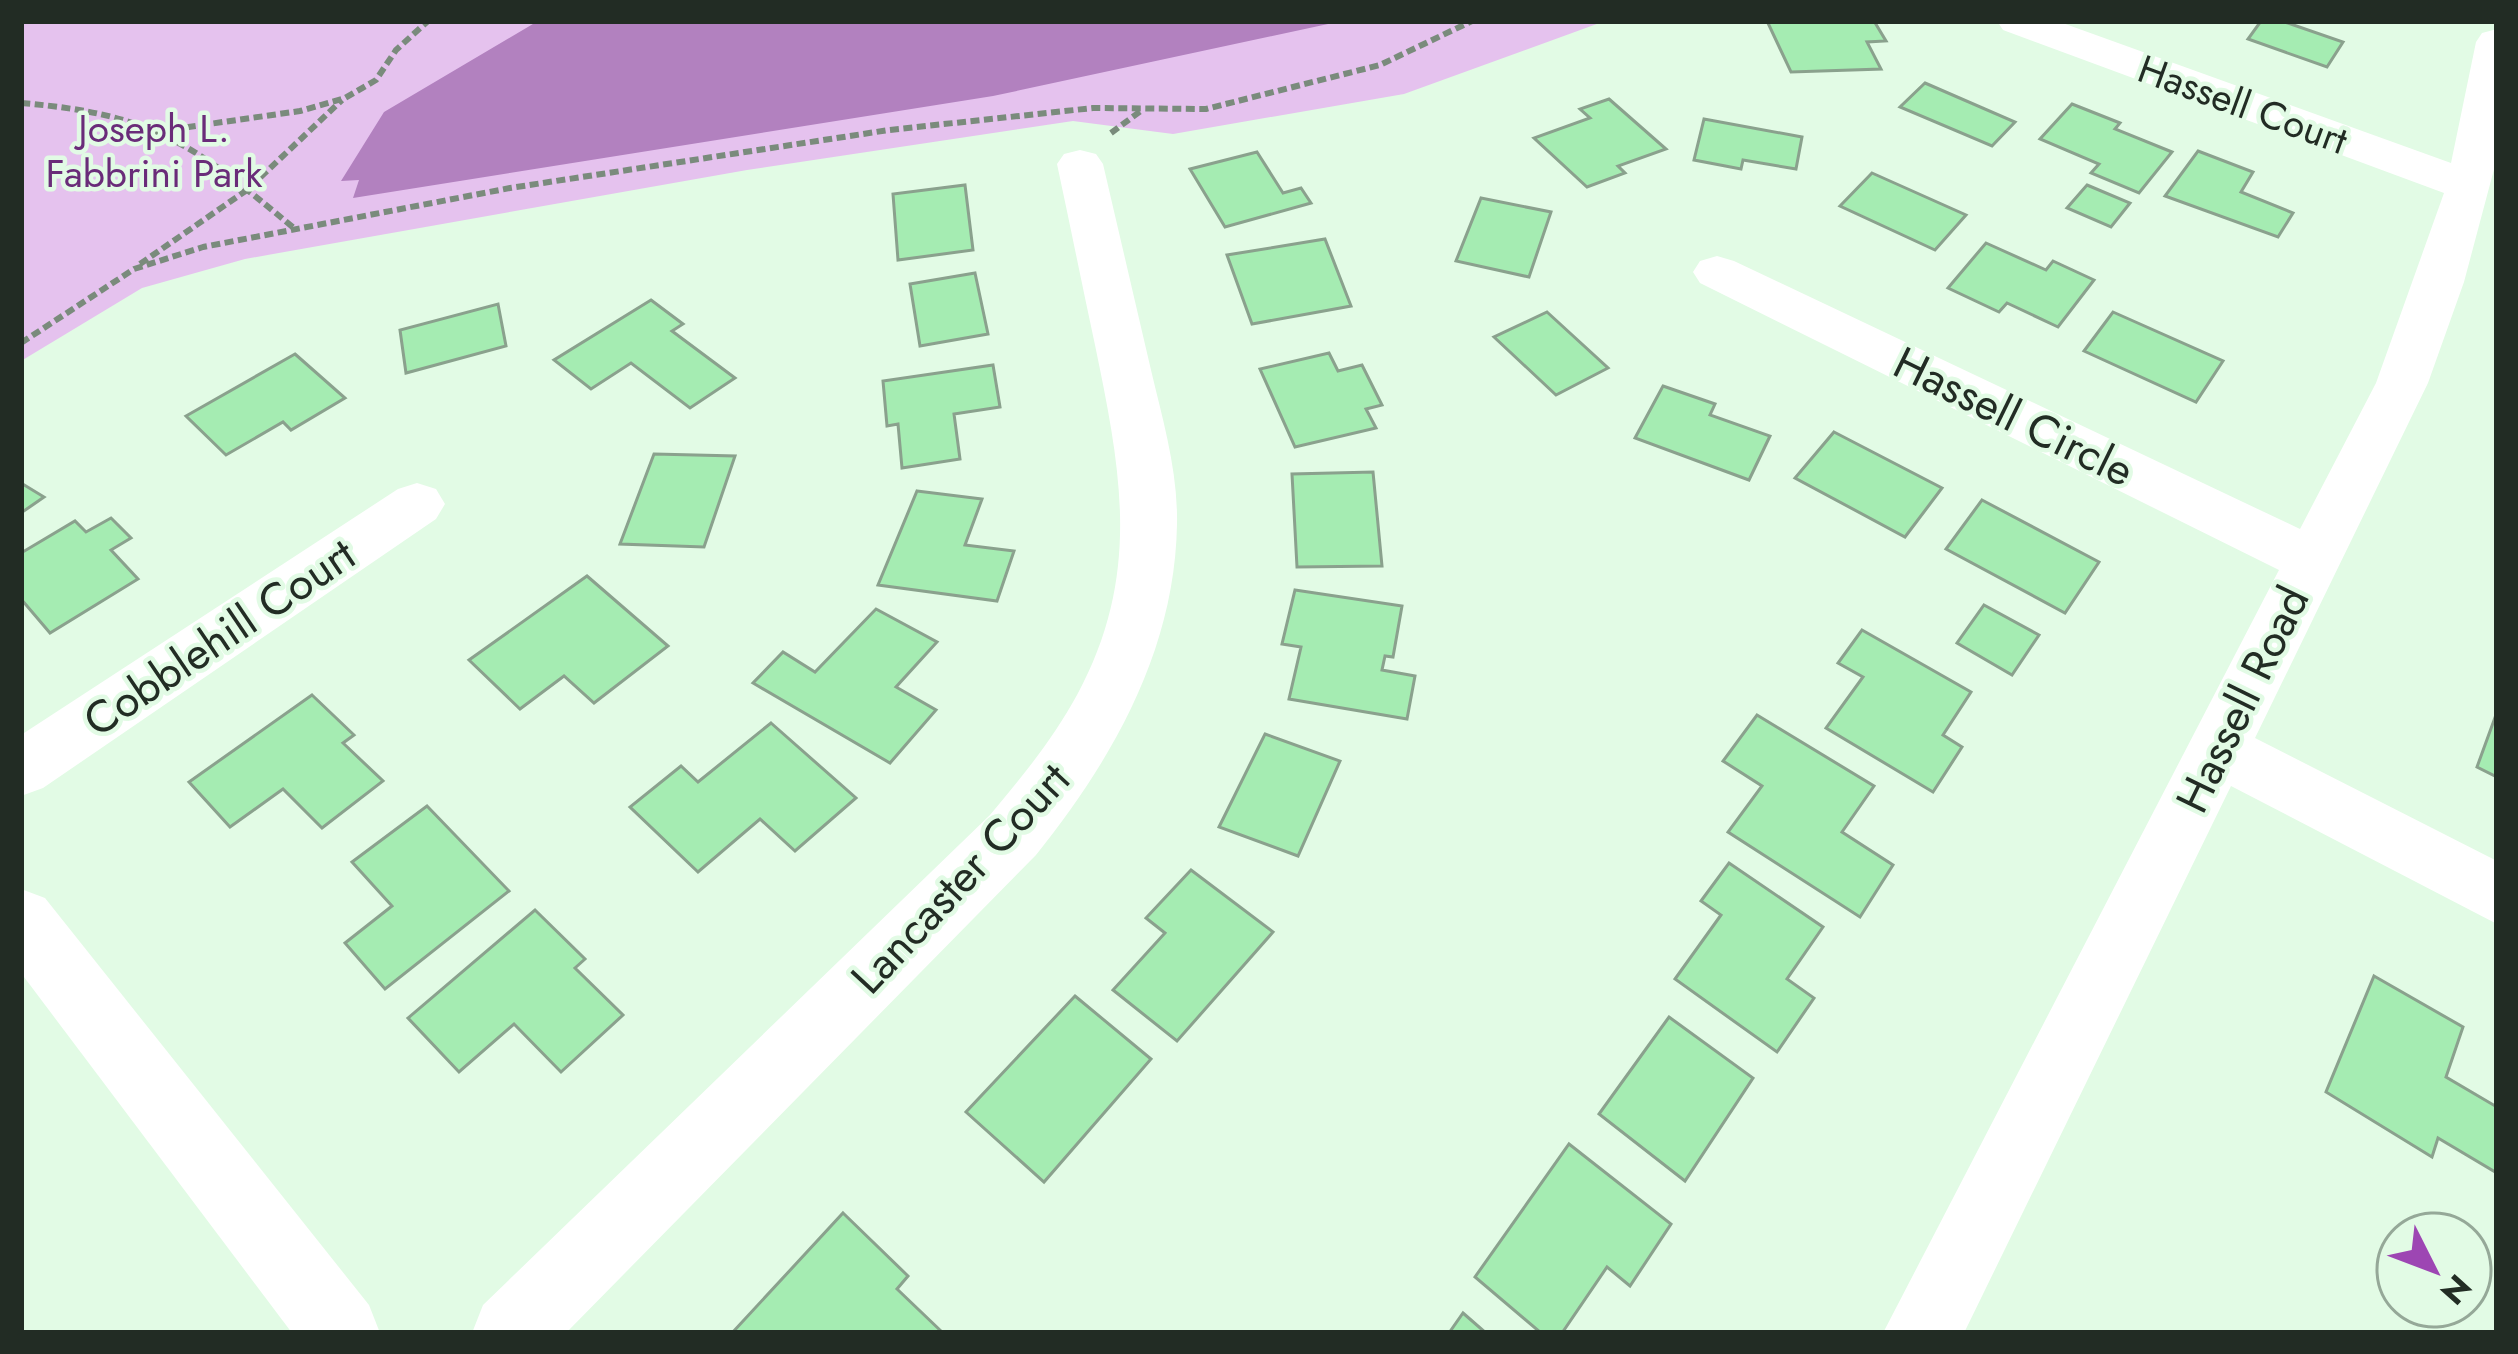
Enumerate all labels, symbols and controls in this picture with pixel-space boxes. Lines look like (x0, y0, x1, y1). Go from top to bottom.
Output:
street label: Hassell Court (2130, 40, 2356, 169)
park label: Joseph L. Fabbrini Park (46, 100, 263, 202)
street label: Hassell Circle (1883, 330, 2145, 503)
street label: Cobblehill Court (71, 522, 368, 752)
street label: Hassell Road (2160, 575, 2325, 823)
street label: Lancaster Court (836, 748, 1085, 1008)
north arrow (2374, 1210, 2494, 1330)
text: N (2430, 1264, 2482, 1315)

